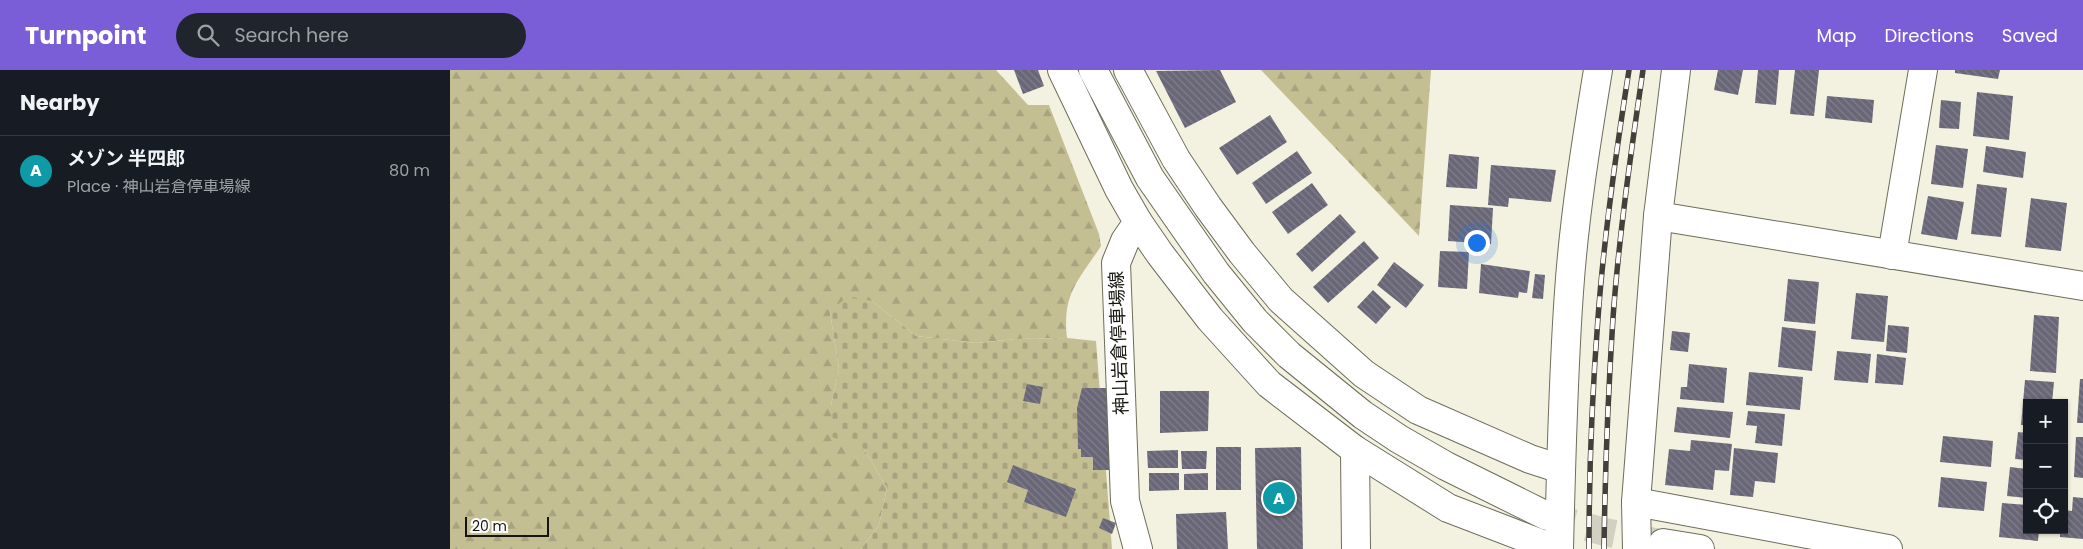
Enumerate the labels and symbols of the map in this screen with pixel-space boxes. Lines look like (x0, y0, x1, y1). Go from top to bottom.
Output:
your location (1464, 230, 1490, 256)
street label: 神山岩倉停車場線 (1103, 271, 1134, 415)
pin: A (1263, 479, 1295, 517)
scale bar (465, 514, 549, 537)

